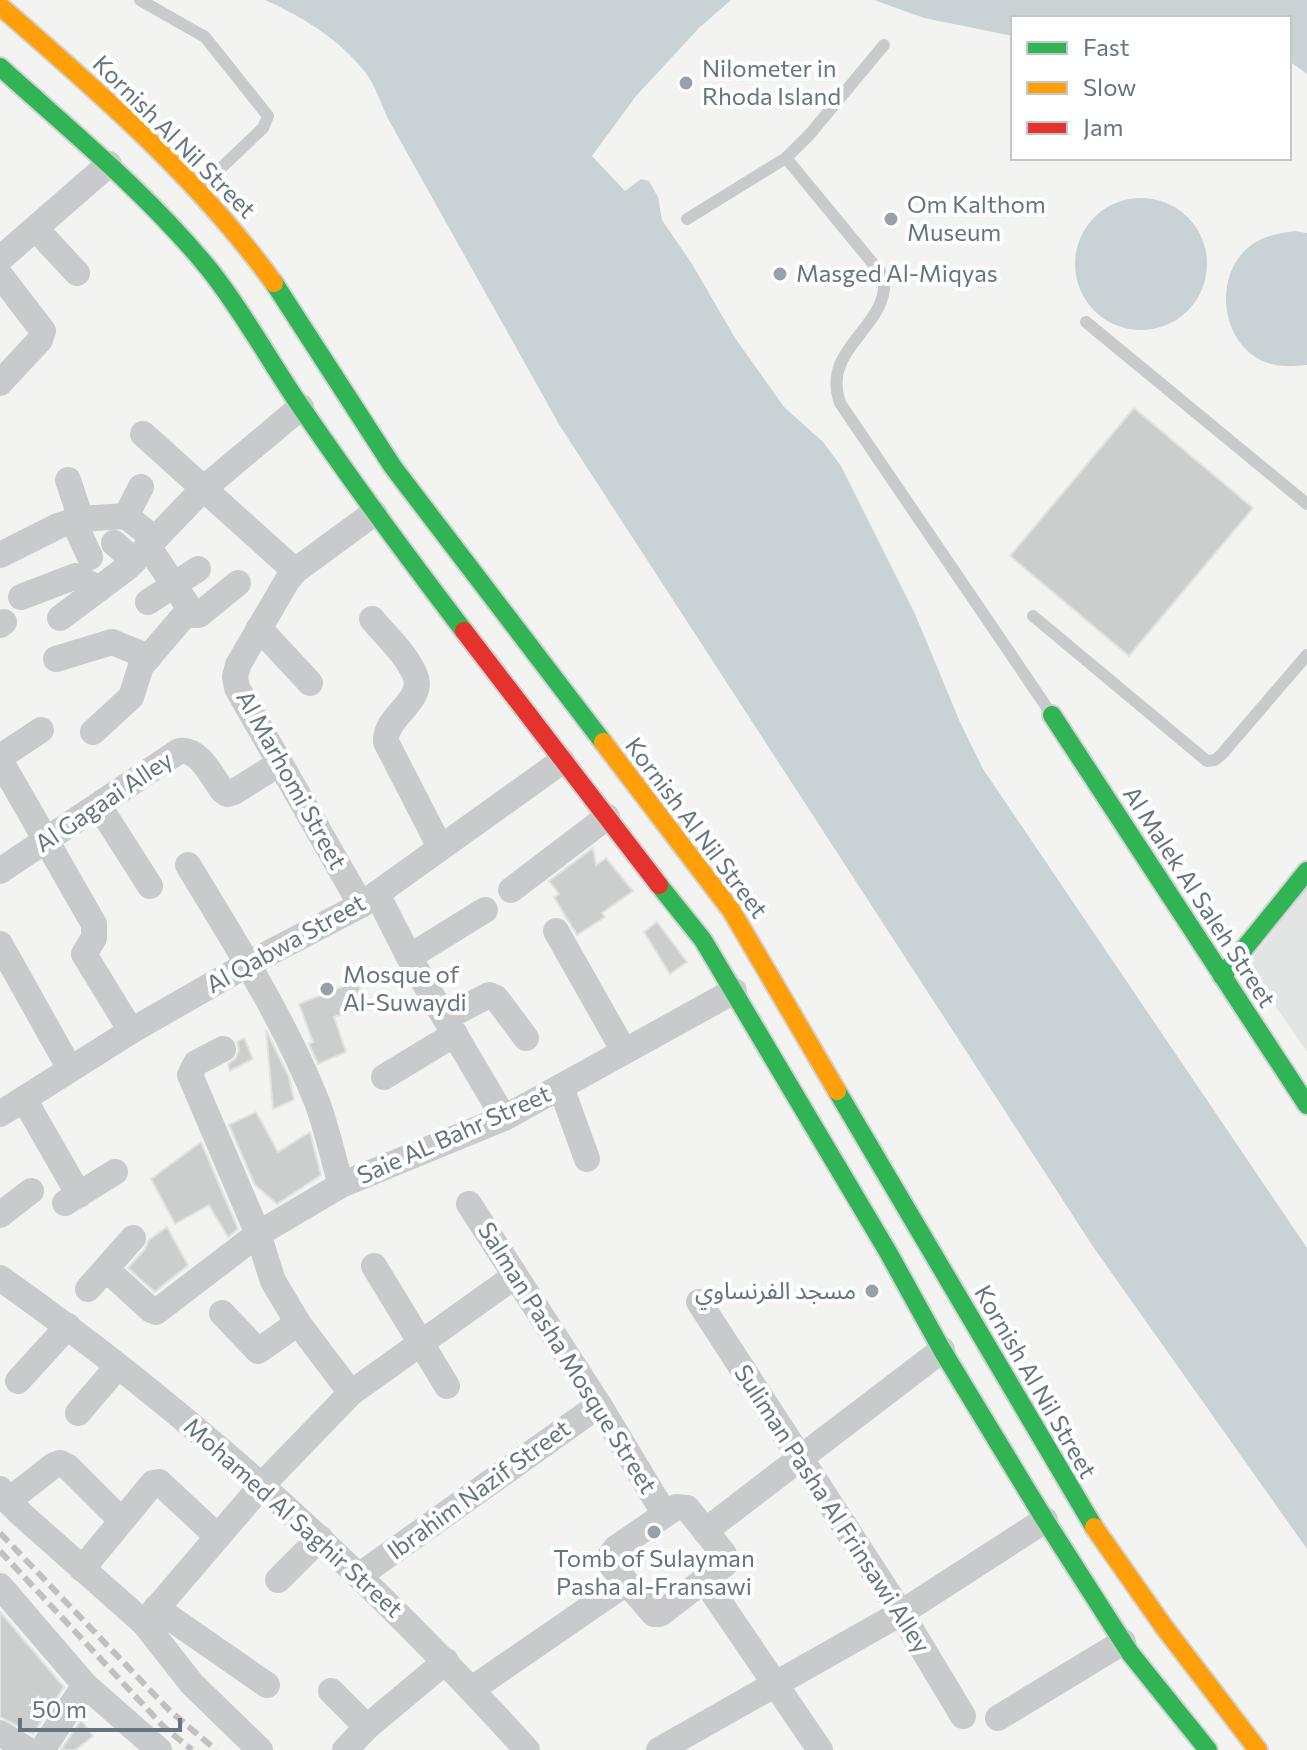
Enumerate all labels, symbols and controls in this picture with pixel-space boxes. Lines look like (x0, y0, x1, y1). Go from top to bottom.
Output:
legend (1011, 16, 1291, 160)
text: Fast (1083, 32, 1130, 61)
street label: Kornish Al Nil Street (88, 48, 263, 224)
place label: Nilometer in Rhoda Island (702, 53, 841, 110)
text: Slow (1083, 72, 1136, 101)
marker: Nilometer in Rhoda Island (677, 74, 695, 92)
text: Jam (1083, 112, 1123, 141)
place label: Om Kalthom Museum (907, 189, 1046, 246)
marker: Om Kalthom Museum (882, 210, 900, 228)
place label: Masged Al-Miqyas (796, 258, 998, 287)
marker: Masged Al-Miqyas (771, 265, 789, 283)
street label: Al Marhomi Street (231, 685, 353, 874)
street label: Kornish Al Nil Street (620, 731, 775, 923)
street label: Al Gagaai Alley (29, 744, 177, 857)
street label: Al Malek Al Saleh Street (1118, 780, 1283, 1012)
street label: Al Qabwa Street (201, 887, 370, 998)
place label: Mosque of Al-Suwaydi (343, 959, 467, 1016)
marker: Mosque of Al-Suwaydi (318, 980, 336, 998)
street label: Saie AL Bahr Street (352, 1078, 555, 1189)
street label: Salman Pasha Mosque Street (473, 1216, 664, 1498)
place label: مسجد الفرنساوي (695, 1275, 856, 1310)
street label: Kornish Al Nil Street (969, 1279, 1104, 1483)
marker: مسجد الفرنساوي (863, 1282, 881, 1300)
street label: Suliman Pasha Al Frinsawi Alley (729, 1359, 937, 1658)
street label: Mohamed Al Saghir Street (179, 1411, 410, 1623)
street label: Ibrahim Nazif Street (381, 1413, 575, 1565)
marker: Tomb of Sulayman Pasha al-Fransawi (645, 1523, 663, 1541)
place label: Tomb of Sulayman Pasha al-Fransawi (553, 1543, 755, 1600)
scale bar (20, 1682, 180, 1732)
text: 50 m (32, 1694, 87, 1723)

